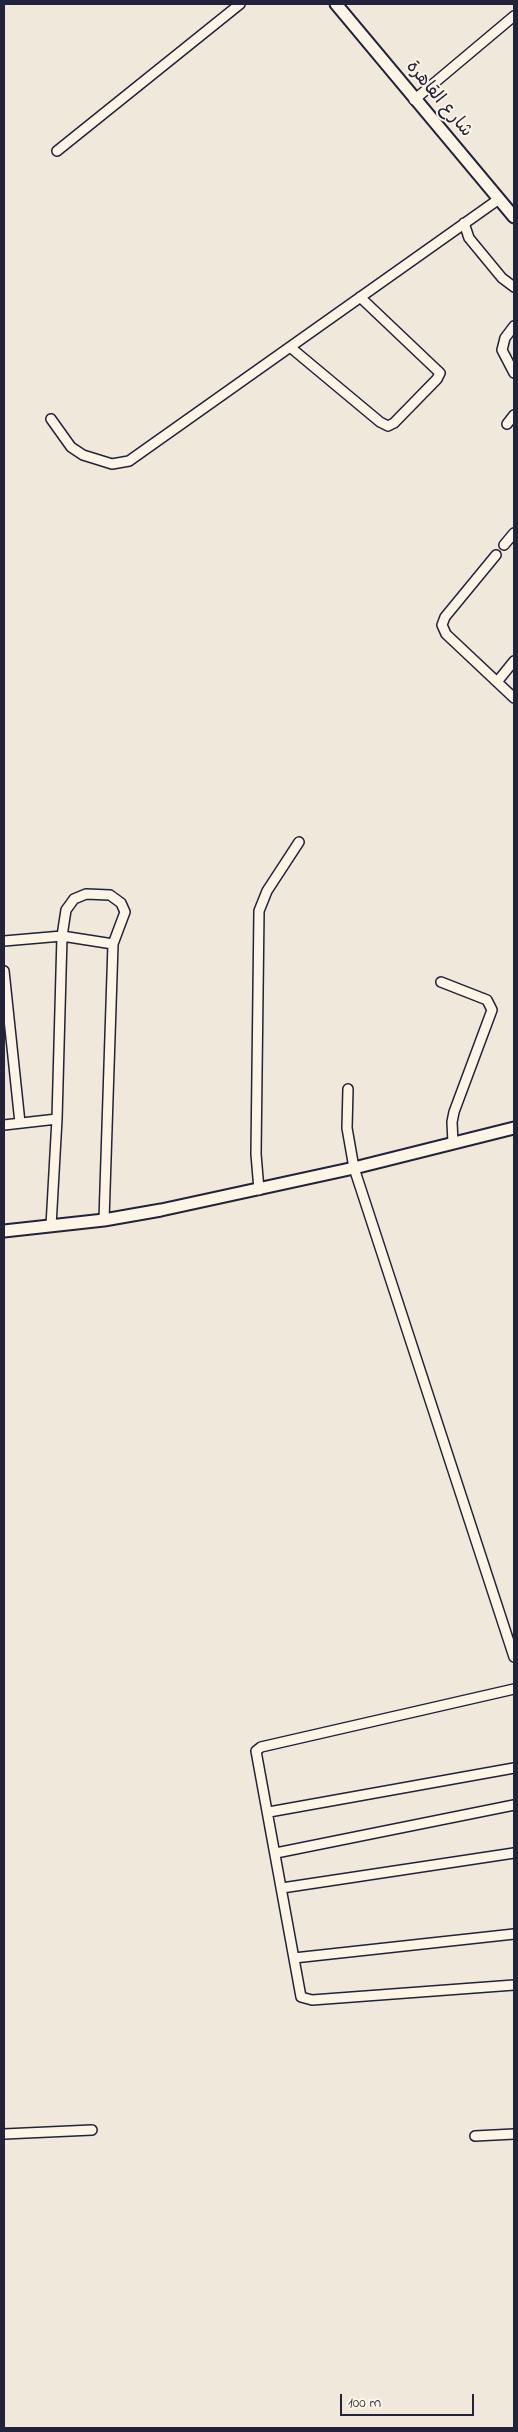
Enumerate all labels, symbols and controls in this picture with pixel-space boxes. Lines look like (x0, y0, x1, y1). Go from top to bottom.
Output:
street label: شارع القاهرة (400, 58, 476, 142)
scale bar (343, 2384, 477, 2416)
text: 100 m (348, 2392, 381, 2414)

